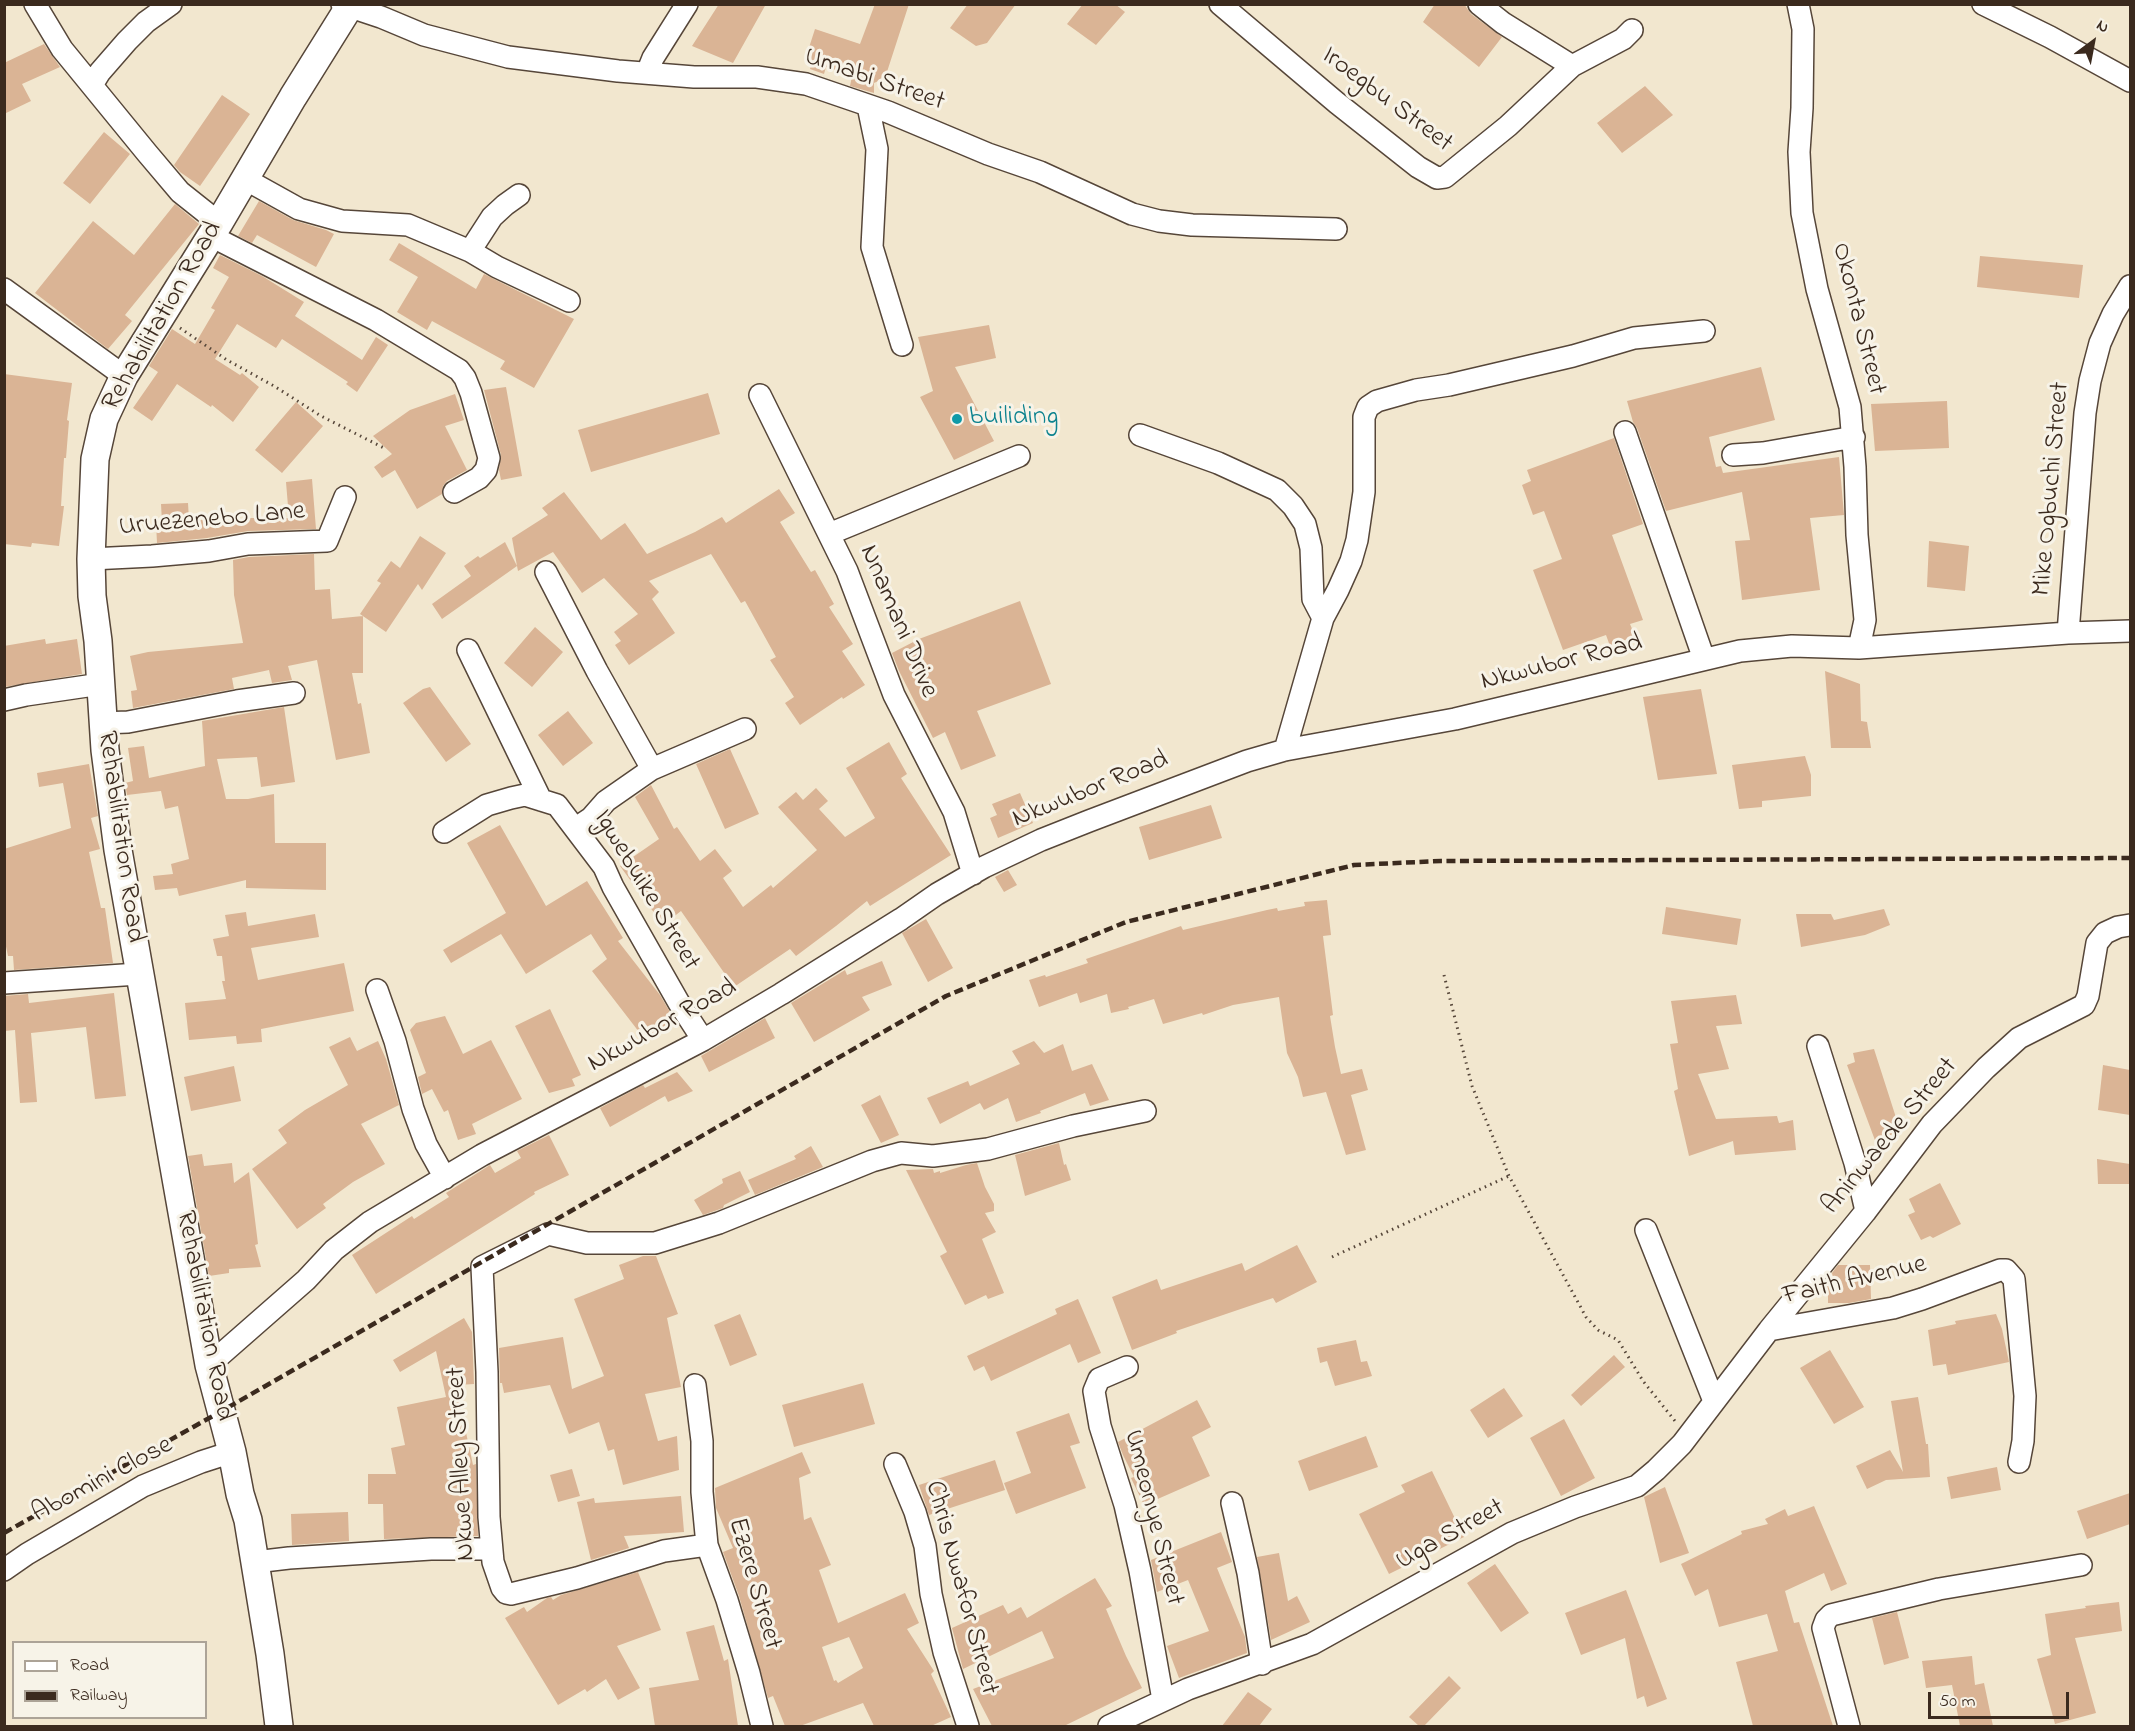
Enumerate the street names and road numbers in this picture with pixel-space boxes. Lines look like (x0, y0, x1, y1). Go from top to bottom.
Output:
street label: Iroegbu Street (1314, 41, 1458, 161)
street label: Umabi Street (799, 42, 949, 120)
street label: Rehabilitation Road (97, 217, 231, 417)
street label: Okonta Street (1822, 240, 1892, 398)
street label: Mike Ogbuchi Street (2028, 381, 2078, 597)
street label: Uruezenebo Lane (118, 497, 306, 545)
street label: Nnamani Drive (850, 541, 944, 703)
street label: Nkwubor Road (1478, 628, 1646, 700)
street label: Rehabilitation Road (88, 729, 150, 945)
street label: Nkwubor Road (1008, 745, 1174, 837)
street label: Igwebuike Street (584, 805, 706, 977)
street label: Nkwubor Road (583, 973, 743, 1081)
street label: Aninwaede Street (1816, 1052, 1966, 1222)
street label: Rehabilitation Road (167, 1208, 239, 1424)
street label: Faith Avenue (1780, 1250, 1930, 1314)
street label: Nkwe Alley Street (442, 1366, 484, 1562)
street label: Umeonye Street (1115, 1427, 1189, 1609)
street label: Abomini Close (27, 1430, 179, 1532)
street label: Chris Nwafor Street (916, 1478, 1004, 1698)
street label: Uga Street (1391, 1493, 1511, 1579)
street label: Ezere Street (719, 1515, 787, 1653)

